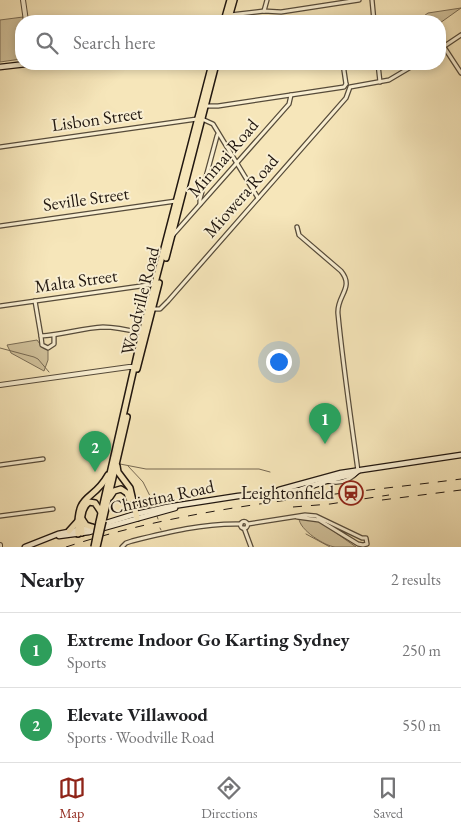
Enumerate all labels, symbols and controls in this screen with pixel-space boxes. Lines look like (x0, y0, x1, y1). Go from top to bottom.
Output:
search box (15, 15, 446, 70)
icon: search (33, 29, 61, 57)
text: Search here (73, 30, 155, 55)
street label: Lisbon Street (50, 101, 144, 136)
street label: Minmai Road (182, 113, 264, 202)
street label: Miowera Road (198, 149, 284, 242)
street label: Seville Street (42, 181, 131, 216)
street label: Woodville Road (115, 243, 164, 357)
street label: Malta Street (33, 263, 119, 298)
your location (266, 349, 292, 375)
pin: 1 (309, 403, 341, 444)
pin: 2 (79, 431, 111, 472)
street label: Christina Road (108, 474, 217, 519)
station icon: Leightonfield (338, 480, 364, 506)
place label: Leightonfield (241, 481, 335, 504)
text: Nearby (20, 566, 84, 593)
text: 2 results (391, 569, 441, 590)
text: Extreme Indoor Go Karting Sydney (67, 627, 350, 652)
text: 1 (32, 640, 40, 661)
text: 250 m (402, 640, 441, 661)
text: Sports (67, 652, 106, 673)
text: Elevate Villawood (67, 702, 208, 727)
text: 2 (32, 715, 40, 736)
text: 550 m (402, 715, 441, 736)
text: Sports · Woodville Road (67, 727, 214, 748)
tab: Map (58, 774, 86, 822)
tab: Directions (201, 774, 258, 822)
tab: Saved (373, 774, 403, 822)

